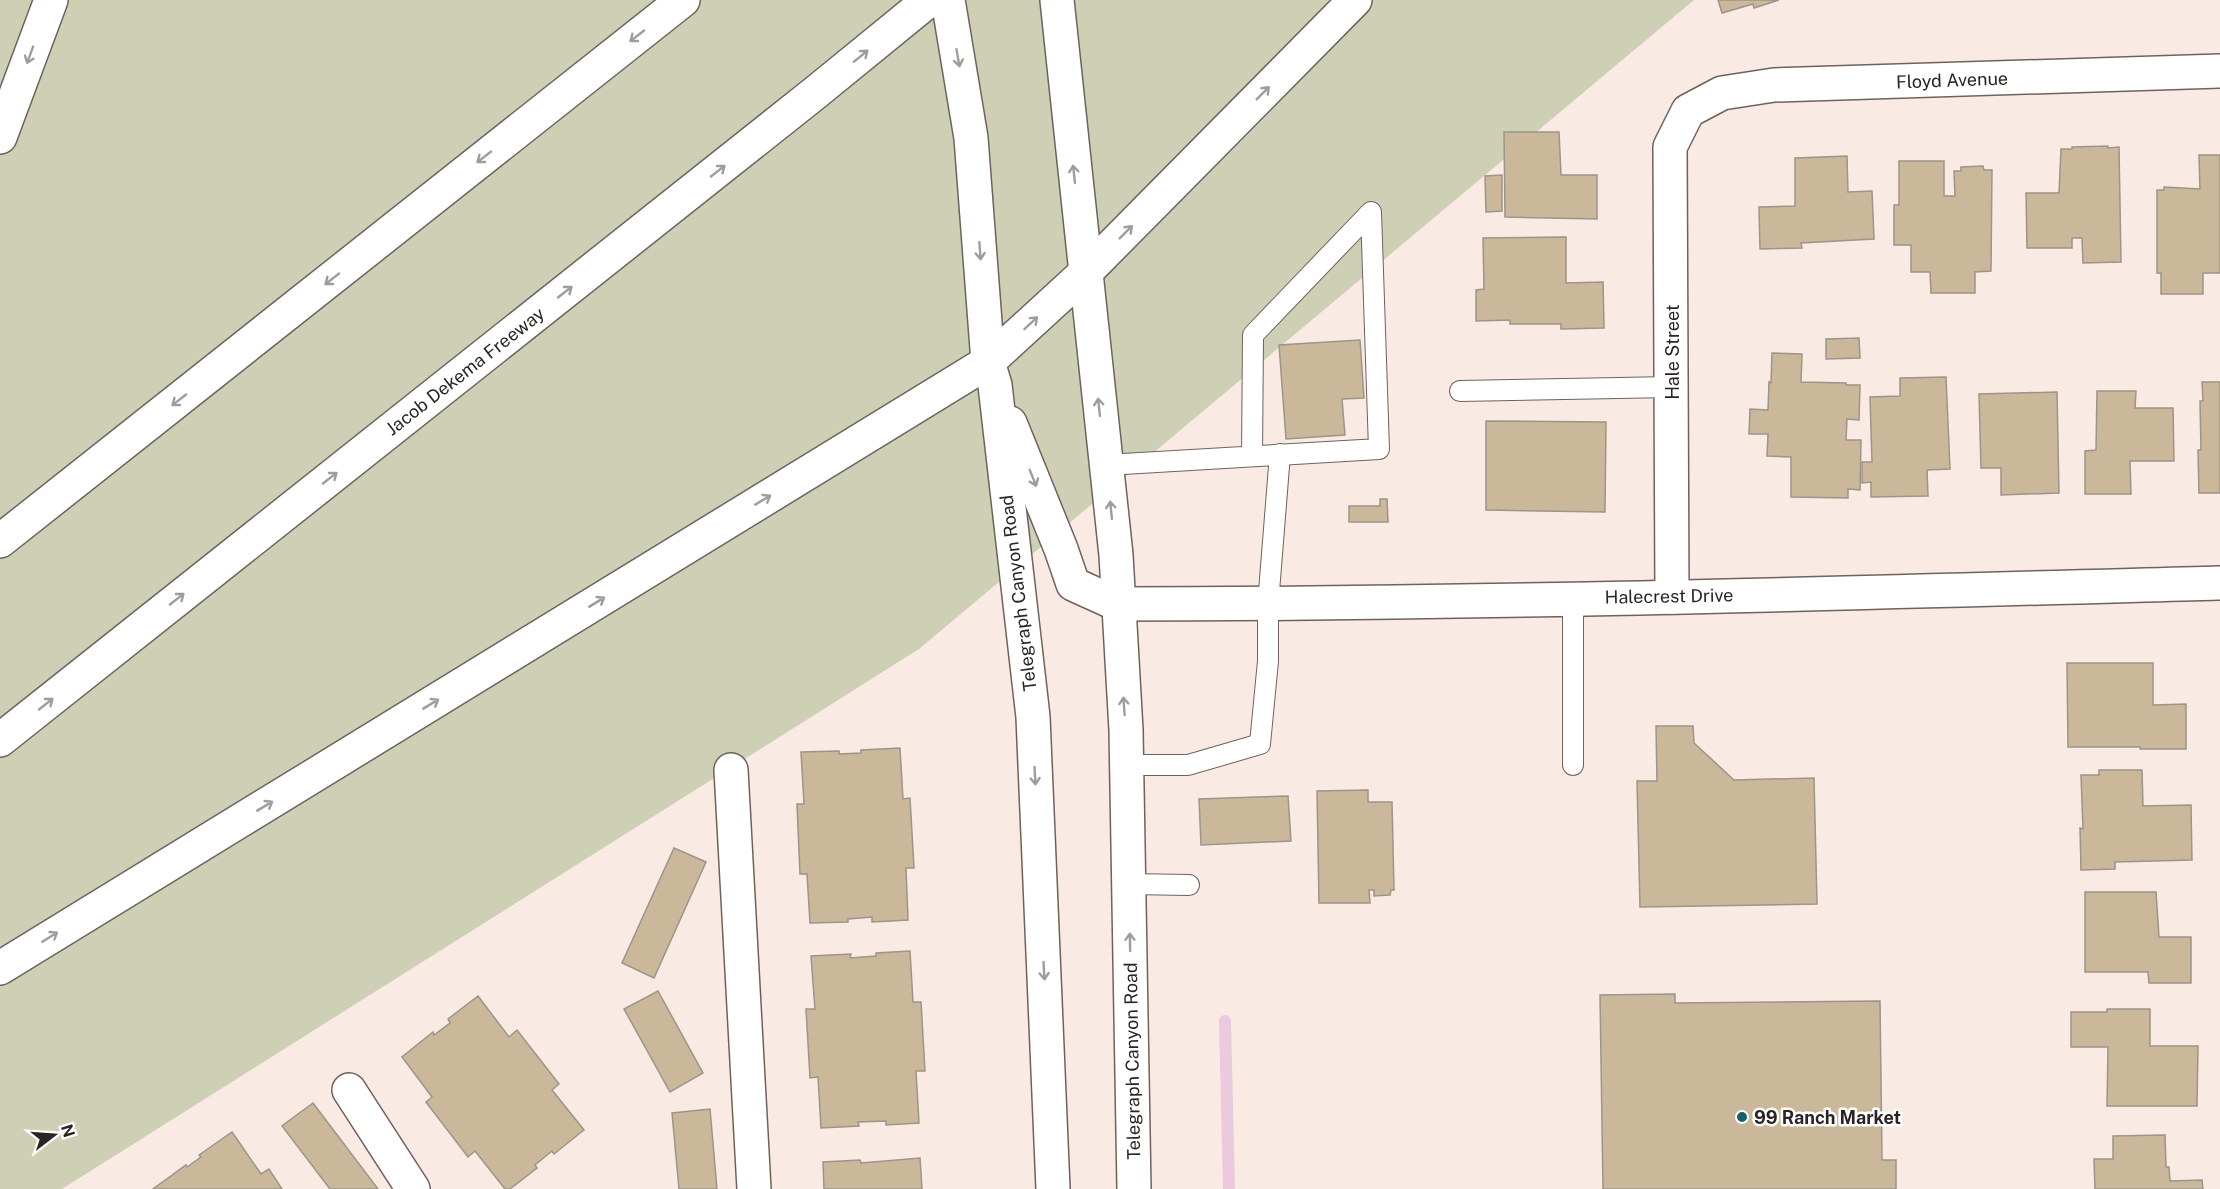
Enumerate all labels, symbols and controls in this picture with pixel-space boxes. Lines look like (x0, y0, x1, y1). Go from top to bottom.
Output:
one-way arrow (629, 30, 645, 43)
one-way arrow (24, 45, 35, 64)
one-way arrow (953, 47, 964, 67)
one-way arrow (852, 50, 868, 63)
street label: Floyd Avenue (1896, 68, 2008, 92)
one-way arrow (1255, 86, 1270, 101)
one-way arrow (477, 151, 493, 164)
one-way arrow (710, 164, 726, 177)
one-way arrow (1068, 164, 1079, 184)
one-way arrow (1118, 224, 1133, 239)
one-way arrow (975, 241, 986, 261)
one-way arrow (324, 272, 340, 285)
one-way arrow (557, 285, 573, 298)
street label: Jacob Dekema Freeway (382, 302, 549, 439)
street label: Hale Street (1662, 304, 1683, 400)
one-way arrow (1024, 316, 1039, 330)
one-way arrow (171, 393, 187, 406)
one-way arrow (1093, 397, 1104, 417)
one-way arrow (1028, 468, 1039, 487)
one-way arrow (322, 472, 338, 485)
one-way arrow (754, 494, 771, 506)
street label: Telegraph Canyon Road (996, 494, 1040, 692)
one-way arrow (1105, 501, 1116, 520)
street label: Halecrest Drive (1604, 584, 1734, 608)
one-way arrow (169, 593, 185, 606)
one-way arrow (588, 595, 605, 607)
one-way arrow (38, 697, 54, 710)
one-way arrow (422, 697, 439, 709)
one-way arrow (1119, 697, 1130, 717)
one-way arrow (1030, 765, 1041, 785)
one-way arrow (256, 799, 273, 811)
one-way arrow (41, 931, 58, 943)
one-way arrow (1124, 932, 1136, 952)
one-way arrow (1038, 960, 1049, 980)
street label: Telegraph Canyon Road (1120, 962, 1144, 1160)
north arrow (24, 1105, 84, 1165)
place label: 99 Ranch Market (1754, 1107, 1901, 1128)
marker: 99 Ranch Market (1735, 1110, 1749, 1124)
text: N (57, 1122, 79, 1140)

